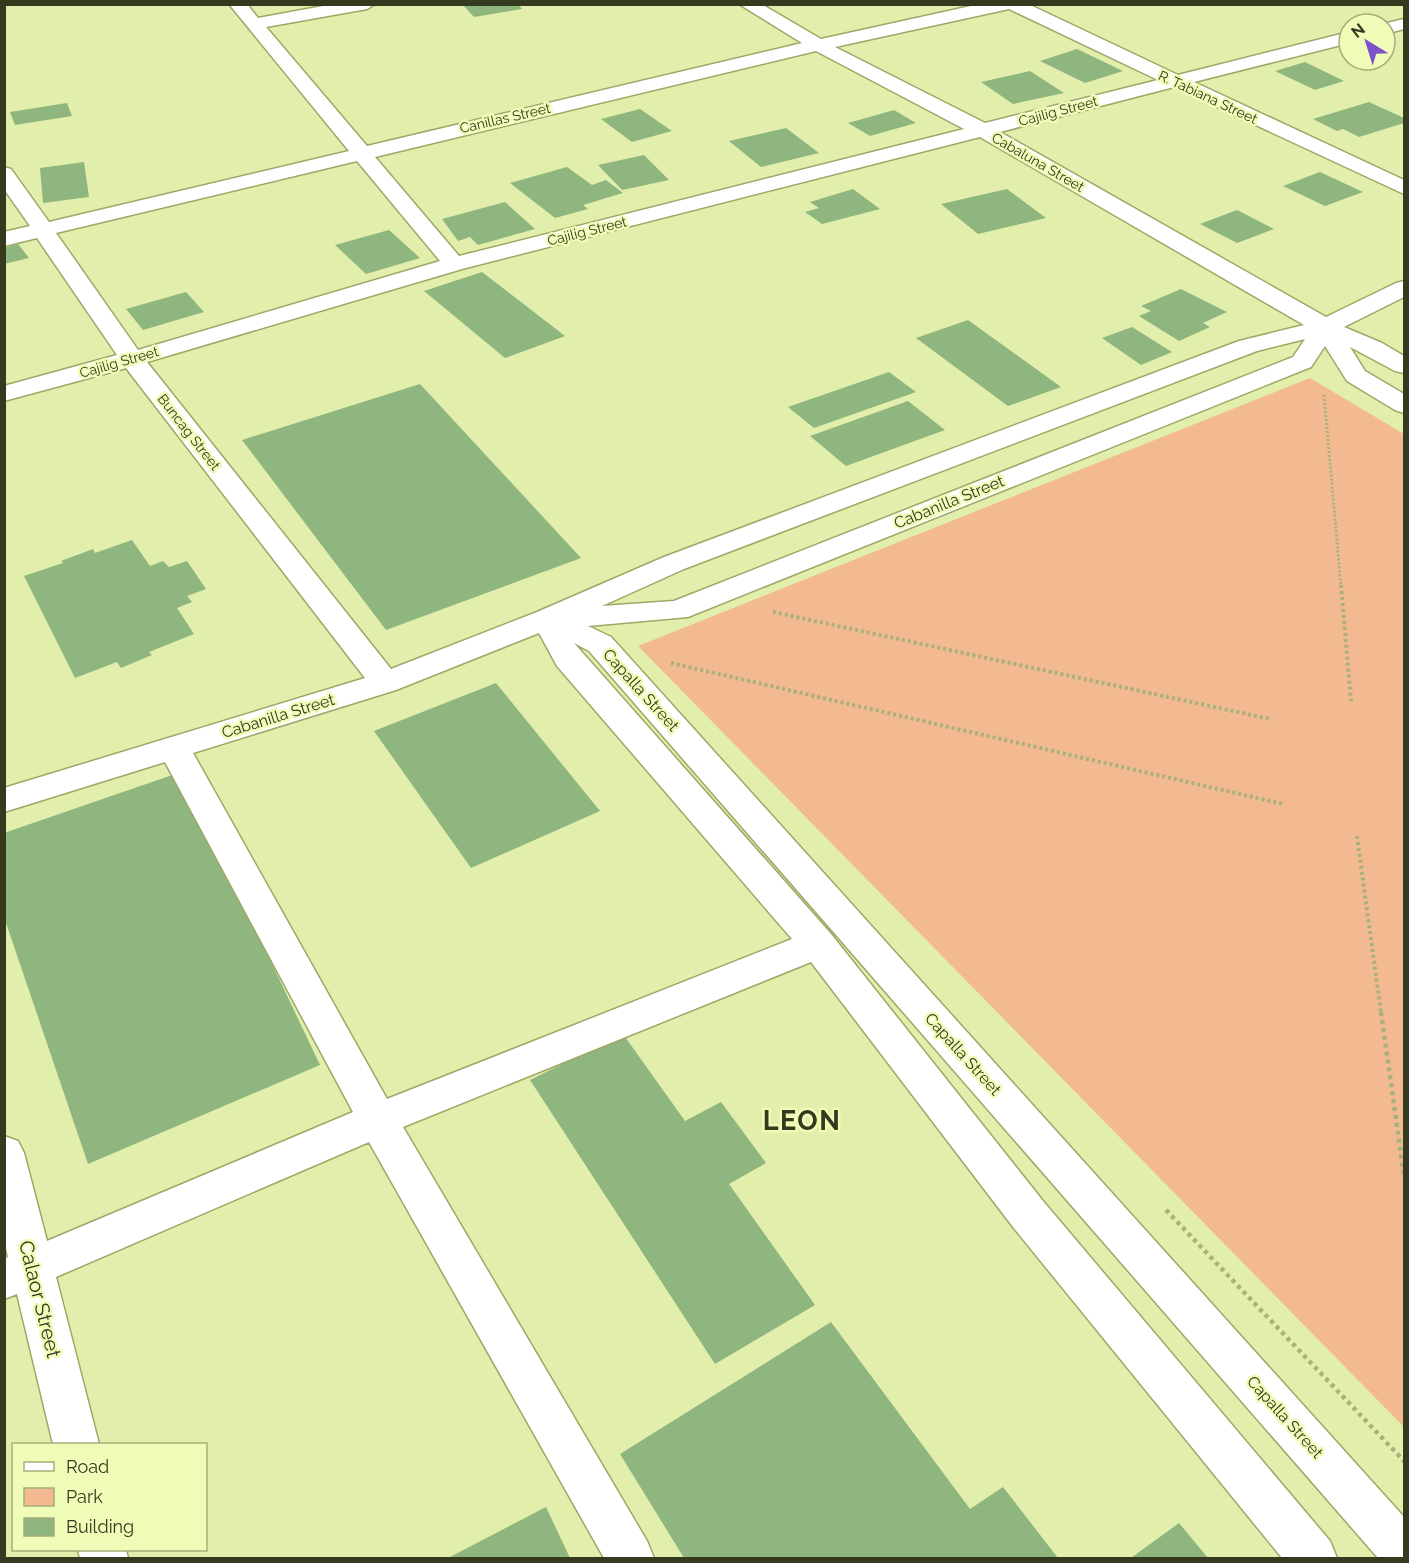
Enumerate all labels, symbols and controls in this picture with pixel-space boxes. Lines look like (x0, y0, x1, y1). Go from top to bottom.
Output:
north arrow (1337, 12, 1397, 72)
text: N (1347, 19, 1369, 42)
street label: R. Tabiana Street (1156, 67, 1260, 127)
street label: Cajilig Street (1017, 93, 1100, 129)
street label: Canillas Street (458, 100, 552, 136)
street label: Cabaluna Street (989, 129, 1087, 195)
street label: Cajilig Street (546, 213, 629, 249)
street label: Cajilig Street (78, 343, 161, 381)
street label: Buncag Street (154, 391, 224, 473)
street label: Cabanilla Street (891, 471, 1007, 533)
street label: Capalla Street (599, 645, 683, 736)
street label: Cabanilla Street (219, 690, 337, 742)
street label: Capalla Street (921, 1009, 1005, 1100)
district label: LEON (763, 1105, 841, 1136)
street label: Calaor Street (14, 1238, 66, 1360)
street label: Capalla Street (1243, 1372, 1327, 1463)
legend (12, 1443, 207, 1551)
text: Road (66, 1456, 109, 1477)
text: Park (66, 1486, 103, 1507)
text: Building (66, 1516, 134, 1537)

